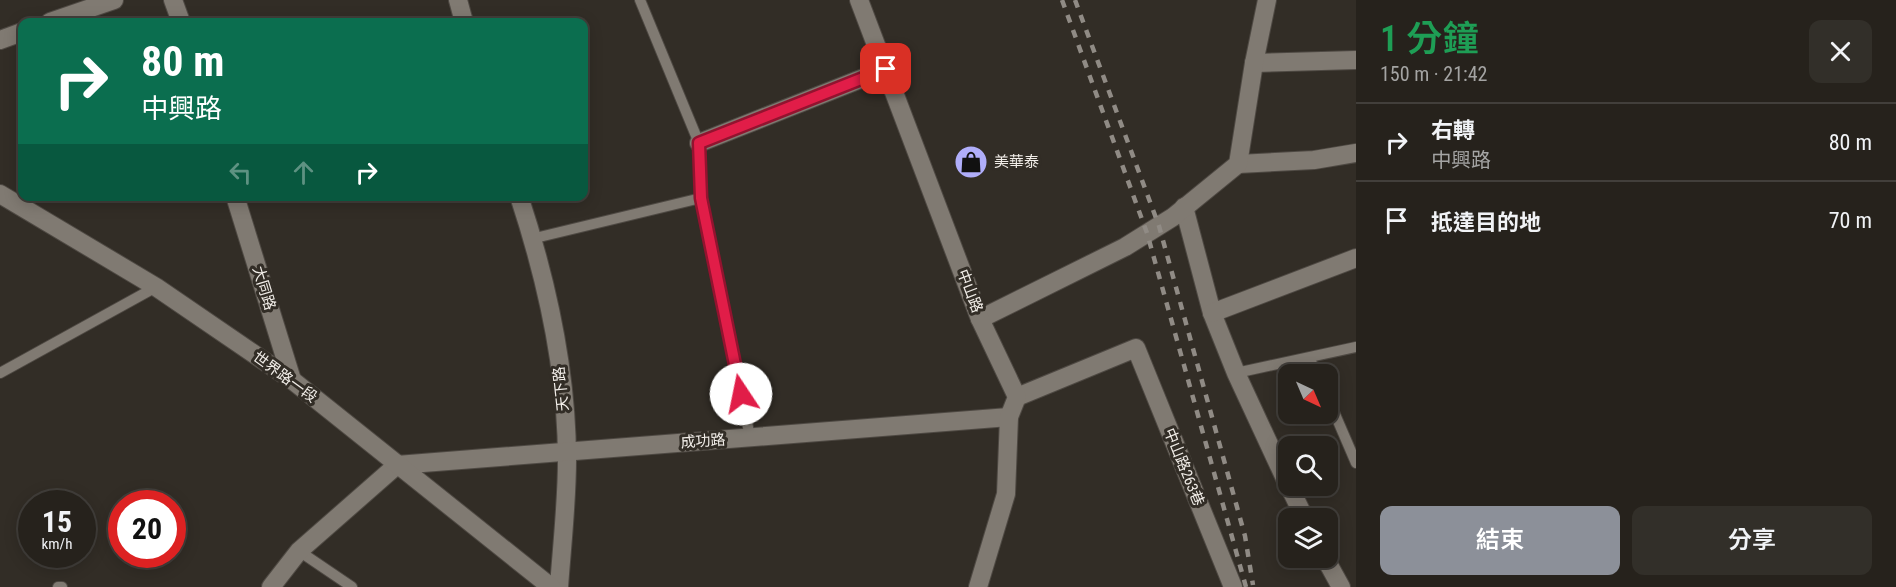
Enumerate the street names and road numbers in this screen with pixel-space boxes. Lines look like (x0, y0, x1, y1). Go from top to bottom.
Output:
street label: 大同路 (249, 264, 279, 312)
street label: 中山路 (954, 267, 986, 315)
street label: 世界路一段 (249, 348, 321, 406)
street label: 天下路 (550, 366, 572, 412)
street label: 中山路263巷 (1160, 426, 1208, 508)
street label: 成功路 (680, 430, 726, 452)

